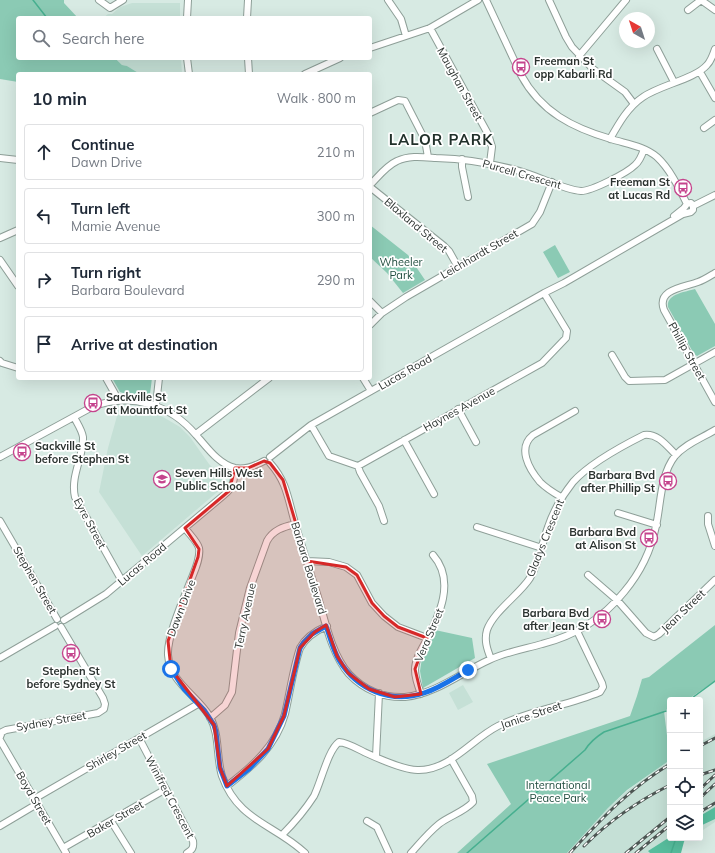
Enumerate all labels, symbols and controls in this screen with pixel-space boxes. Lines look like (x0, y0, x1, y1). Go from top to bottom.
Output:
north arrow (619, 12, 655, 48)
search box (16, 16, 372, 60)
icon: search (30, 27, 52, 49)
text: Search here (62, 29, 144, 48)
street label: Maughan Street (434, 45, 486, 123)
place label: Freeman St opp Kabarli Rd (534, 54, 613, 81)
bus stop icon: Freeman St opp Kabarli Rd (511, 57, 531, 77)
text: 10 min (32, 88, 87, 109)
text: Walk · 800 m (277, 90, 356, 106)
district label: LALOR PARK (389, 130, 493, 149)
text: Continue (71, 135, 134, 154)
icon: ahead (33, 141, 55, 163)
text: 210 m (317, 144, 355, 160)
text: Dawn Drive (71, 154, 142, 170)
street label: Purcell Crescent (481, 156, 563, 192)
place label: Freeman St at Lucas Rd (608, 175, 670, 202)
bus stop icon: Freeman St at Lucas Rd (673, 178, 693, 198)
street label: Blaxland Street (382, 195, 451, 256)
text: Turn left (71, 199, 130, 218)
icon: left (33, 205, 55, 227)
text: 300 m (317, 208, 355, 224)
text: Mamie Avenue (71, 218, 160, 234)
street label: Leichhardt Street (438, 226, 520, 282)
park label: Wheeler Park (379, 255, 423, 282)
text: Turn right (71, 263, 141, 282)
icon: right (33, 269, 55, 291)
text: 290 m (317, 272, 355, 288)
text: Barbara Boulevard (71, 282, 185, 298)
street label: Phillip Street (665, 320, 709, 382)
icon: arrive (33, 333, 55, 355)
text: Arrive at destination (71, 335, 218, 354)
street label: Lucas Road (376, 351, 434, 393)
street label: Haynes Avenue (421, 384, 497, 434)
place label: Sackville St at Mountfort St (106, 390, 187, 417)
bus stop icon: Sackville St at Mountfort St (83, 393, 103, 413)
place label: Sackville St before Stephen St (35, 439, 129, 466)
bus stop icon: Sackville St before Stephen St (12, 442, 32, 462)
place label: Seven Hills West Public School (175, 466, 263, 493)
place label: Barbara Bvd after Phillip St (580, 468, 655, 495)
school or university icon: Seven Hills West Public School (152, 469, 172, 489)
bus stop icon: Barbara Bvd after Phillip St (658, 471, 678, 491)
street label: Eyre Street (71, 495, 109, 551)
street label: Gladys Crescent (523, 497, 567, 579)
street label: Barbara Boulevard (288, 520, 330, 616)
place label: Barbara Bvd at Alison St (569, 525, 636, 552)
bus stop icon: Barbara Bvd at Alison St (639, 528, 659, 548)
street label: Lucas Road (115, 540, 169, 588)
street label: Stephen Street (10, 544, 60, 616)
street label: Dawn Drive (164, 577, 198, 639)
street label: Terry Avenue (231, 582, 259, 650)
street label: Jean Street (658, 586, 708, 635)
street label: Vera Street (411, 606, 447, 664)
place label: Barbara Bvd after Jean St (522, 606, 589, 633)
bus stop icon: Barbara Bvd after Jean St (592, 609, 612, 629)
bus stop icon: Stephen St before Sydney St (61, 643, 81, 663)
route start (162, 660, 180, 678)
route end (459, 661, 477, 679)
place label: Stephen St before Sydney St (27, 664, 115, 691)
map controls (667, 697, 703, 841)
button: + (667, 697, 703, 733)
street label: Janice Street (499, 698, 564, 732)
street label: Sydney Street (15, 708, 87, 734)
street label: Shirley Street (83, 728, 149, 774)
button: − (667, 733, 703, 769)
street label: Winifred Crescent (142, 753, 198, 841)
street label: Boyd Street (13, 769, 55, 827)
button: locate (667, 769, 703, 805)
park label: International Peace Park (526, 778, 590, 805)
street label: Baker Street (84, 797, 146, 841)
button: layers (667, 805, 703, 841)

